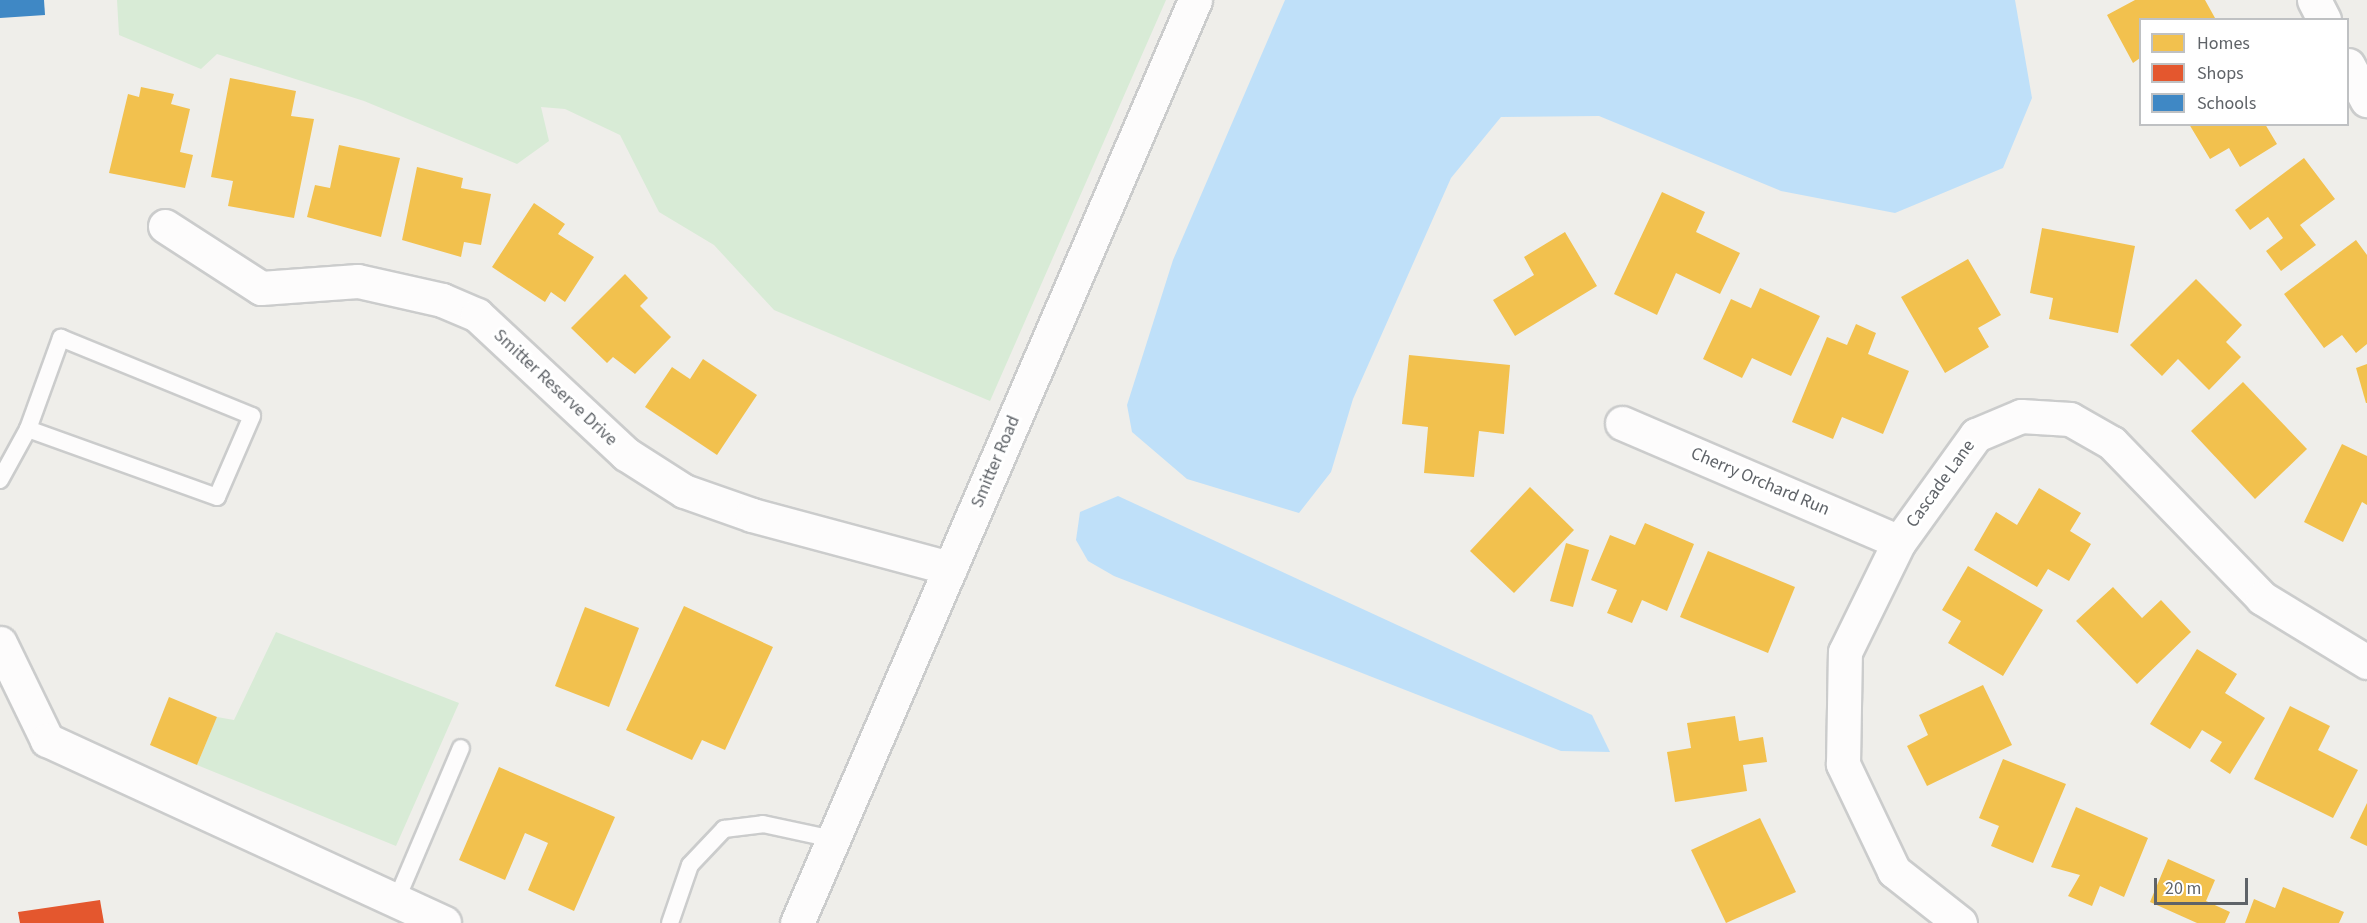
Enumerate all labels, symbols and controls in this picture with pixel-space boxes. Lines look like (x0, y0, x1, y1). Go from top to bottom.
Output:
legend (2139, 18, 2349, 126)
text: Homes (2197, 31, 2250, 56)
text: Shops (2197, 61, 2244, 86)
text: Schools (2197, 91, 2256, 116)
street label: Smitter Reserve Drive (489, 325, 621, 451)
street label: Smitter Road (967, 413, 1025, 511)
street label: Cascade Lane (1902, 436, 1980, 532)
street label: Cherry Orchard Run (1687, 443, 1833, 521)
scale bar (2157, 866, 2252, 904)
text: 20 m (2165, 876, 2201, 901)

